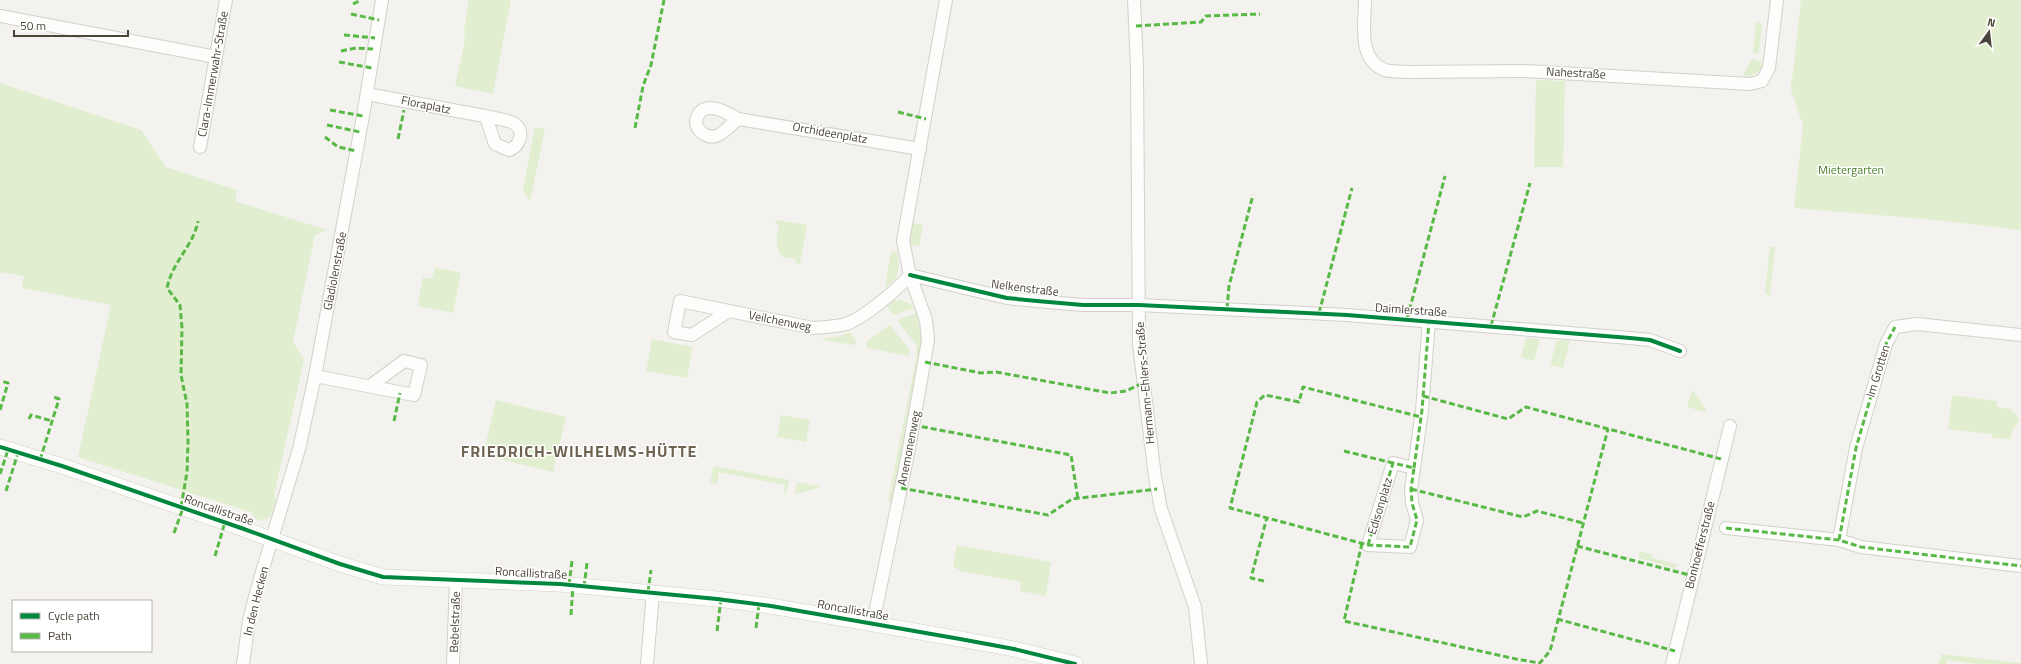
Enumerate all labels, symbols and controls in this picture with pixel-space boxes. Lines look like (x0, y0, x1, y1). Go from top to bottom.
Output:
street label: Clara-Immerwahr-Straße (192, 9, 233, 138)
scale bar (14, 12, 128, 38)
north arrow (1969, 12, 2009, 52)
text: N (1986, 14, 1997, 31)
text: 50 m (20, 16, 46, 35)
street label: Nahestraße (1546, 61, 1606, 84)
street label: Floraplatz (400, 90, 453, 119)
street label: Orchideenplatz (791, 117, 869, 148)
park label: Mietergarten (1818, 160, 1884, 179)
street label: Gladiolenstraße (318, 230, 351, 312)
street label: Nelkenstraße (990, 274, 1060, 301)
street label: Daimlerstraße (1374, 298, 1448, 322)
street label: Veilchenweg (747, 305, 813, 336)
street label: Hermann-Ehlers-Straße (1130, 321, 1159, 445)
street label: Im Grotten (1861, 342, 1895, 400)
street label: Anemonenweg (892, 409, 925, 487)
district label: FRIEDRICH-WILHELMS-HÜTTE (461, 439, 697, 463)
street label: Edisonplatz (1362, 475, 1397, 537)
street label: Roncallistraße (182, 489, 256, 530)
street label: Bonhoefferstraße (1679, 499, 1720, 591)
street label: Roncallistraße (494, 561, 568, 584)
street label: In den Hecken (238, 564, 273, 638)
street label: Bebelstraße (444, 591, 465, 653)
street label: Roncallistraße (816, 594, 890, 625)
legend (12, 600, 152, 652)
text: Cycle path (48, 606, 100, 625)
text: Path (48, 626, 72, 645)

